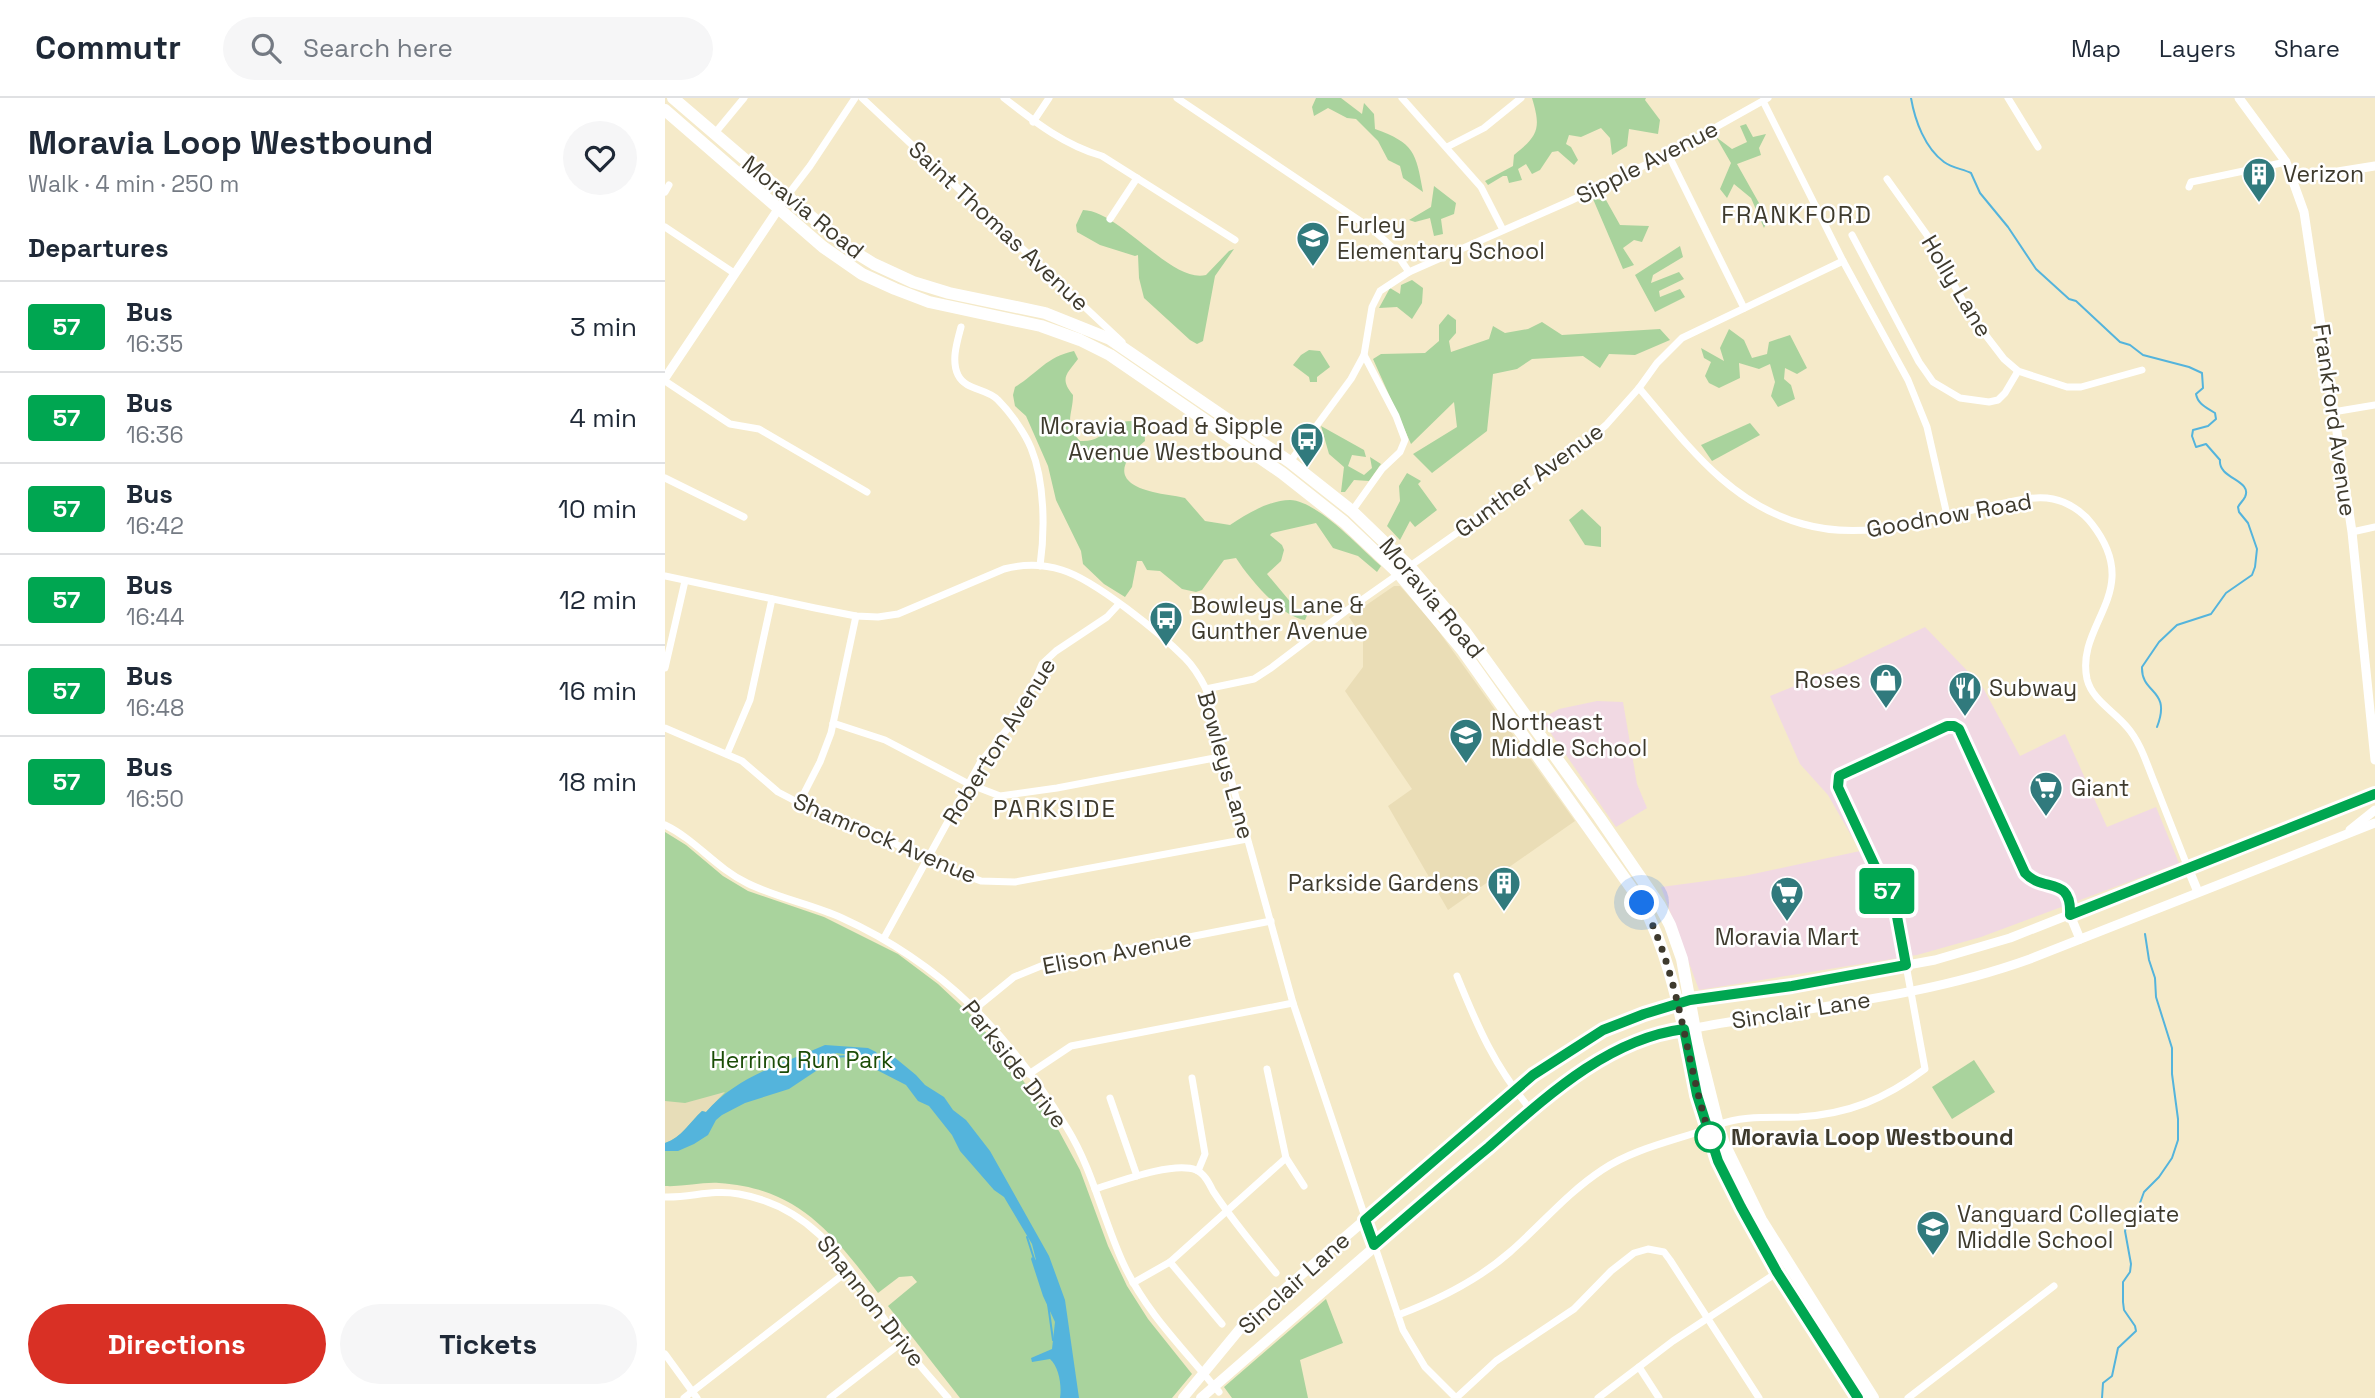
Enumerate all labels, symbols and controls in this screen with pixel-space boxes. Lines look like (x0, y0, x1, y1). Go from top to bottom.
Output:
search box (223, 17, 713, 80)
text: Commutr (35, 27, 181, 69)
icon: search (247, 29, 285, 67)
text: Search here (303, 31, 453, 65)
text: Map (2071, 33, 2121, 64)
text: Layers (2159, 33, 2236, 64)
text: Share (2274, 33, 2340, 64)
street label: Sipple Avenue (1571, 113, 1723, 211)
button: heart (563, 121, 637, 195)
text: Moravia Loop Westbound (28, 122, 433, 164)
street label: Saint Thomas Avenue (902, 134, 1096, 318)
street label: Moravia Road (736, 149, 870, 265)
building icon: Verizon (2240, 155, 2278, 204)
place label: Verizon (2283, 159, 2364, 189)
text: Walk · 4 min · 250 m (28, 169, 239, 199)
district label: FRANKFORD (1721, 199, 1873, 230)
place label: Furley Elementary School (1337, 210, 1545, 266)
school or university icon: Furley Elementary School (1294, 219, 1332, 268)
street label: Holly Lane (1915, 229, 1999, 343)
text: Departures (28, 231, 169, 265)
text: Bus (126, 295, 173, 329)
text: 3 min (570, 310, 637, 344)
text: 57 (53, 311, 80, 342)
street label: Frankford Avenue (2307, 322, 2363, 518)
text: 16:35 (126, 329, 183, 359)
text: Bus (126, 386, 173, 420)
text: 4 min (569, 401, 637, 435)
text: 57 (53, 402, 80, 433)
place label: Moravia Road & Sipple Avenue Westbound (1040, 411, 1283, 467)
street label: Gunther Avenue (1449, 416, 1609, 544)
text: 16:36 (126, 420, 183, 450)
bus stop icon: Moravia Road & Sipple Avenue Westbound (1288, 420, 1326, 469)
text: Bus (126, 477, 173, 511)
street label: Goodnow Road (1864, 486, 2034, 544)
text: 10 min (558, 492, 637, 526)
text: 57 (53, 493, 80, 524)
text: 16:42 (126, 511, 184, 541)
street label: Moravia Road (1373, 531, 1491, 665)
text: Bus (126, 568, 173, 602)
text: 12 min (559, 583, 637, 617)
text: 57 (53, 584, 80, 615)
place label: Bowleys Lane & Gunther Avenue (1191, 590, 1368, 646)
bus stop icon: Bowleys Lane & Gunther Avenue (1147, 599, 1185, 648)
text: 16:44 (126, 602, 184, 632)
street label: Roberton Avenue (936, 652, 1062, 830)
text: Bus (126, 659, 173, 693)
shop icon: Roses (1867, 661, 1905, 710)
place label: Roses (1794, 665, 1861, 695)
restaurant icon: Subway (1946, 669, 1984, 718)
place label: Subway (1989, 673, 2077, 703)
text: 16 min (559, 674, 637, 708)
text: 57 (53, 675, 80, 706)
street label: Bowleys Lane (1191, 688, 1261, 842)
text: 16:48 (126, 693, 184, 723)
place label: Northeast Middle School (1491, 707, 1647, 763)
school or university icon: Northeast Middle School (1447, 716, 1485, 765)
text: Bus (126, 750, 173, 784)
text: 18 min (559, 765, 637, 799)
text: 57 (53, 766, 80, 797)
supermarket icon: Giant (2027, 769, 2065, 818)
place label: Giant (2071, 773, 2129, 803)
text: 16:50 (126, 784, 184, 814)
street label: Shamrock Avenue (789, 786, 981, 890)
district label: PARKSIDE (993, 793, 1117, 824)
building icon: Parkside Gardens (1485, 864, 1523, 913)
place label: Parkside Gardens (1288, 868, 1479, 898)
line badge: 57 (1855, 868, 1919, 914)
supermarket icon: Moravia Mart (1768, 874, 1806, 923)
text: 57 (1873, 875, 1901, 906)
your location (1624, 885, 1659, 920)
place label: Moravia Mart (1715, 922, 1859, 952)
street label: Elison Avenue (1040, 923, 1194, 981)
street label: Sinclair Lane (1729, 984, 1873, 1036)
street label: Parkside Drive (956, 994, 1074, 1134)
park label: Herring Run Park (711, 1045, 893, 1075)
marker: Moravia Loop Westbound (1695, 1122, 1725, 1152)
place label: Moravia Loop Westbound (1731, 1122, 2014, 1152)
place label: Vanguard Collegiate Middle School (1957, 1199, 2179, 1255)
school or university icon: Vanguard Collegiate Middle School (1914, 1208, 1952, 1257)
street label: Sinclair Lane (1232, 1225, 1356, 1341)
street label: Shannon Drive (810, 1229, 932, 1373)
button: Directions (28, 1304, 326, 1384)
button: Tickets (340, 1304, 637, 1384)

